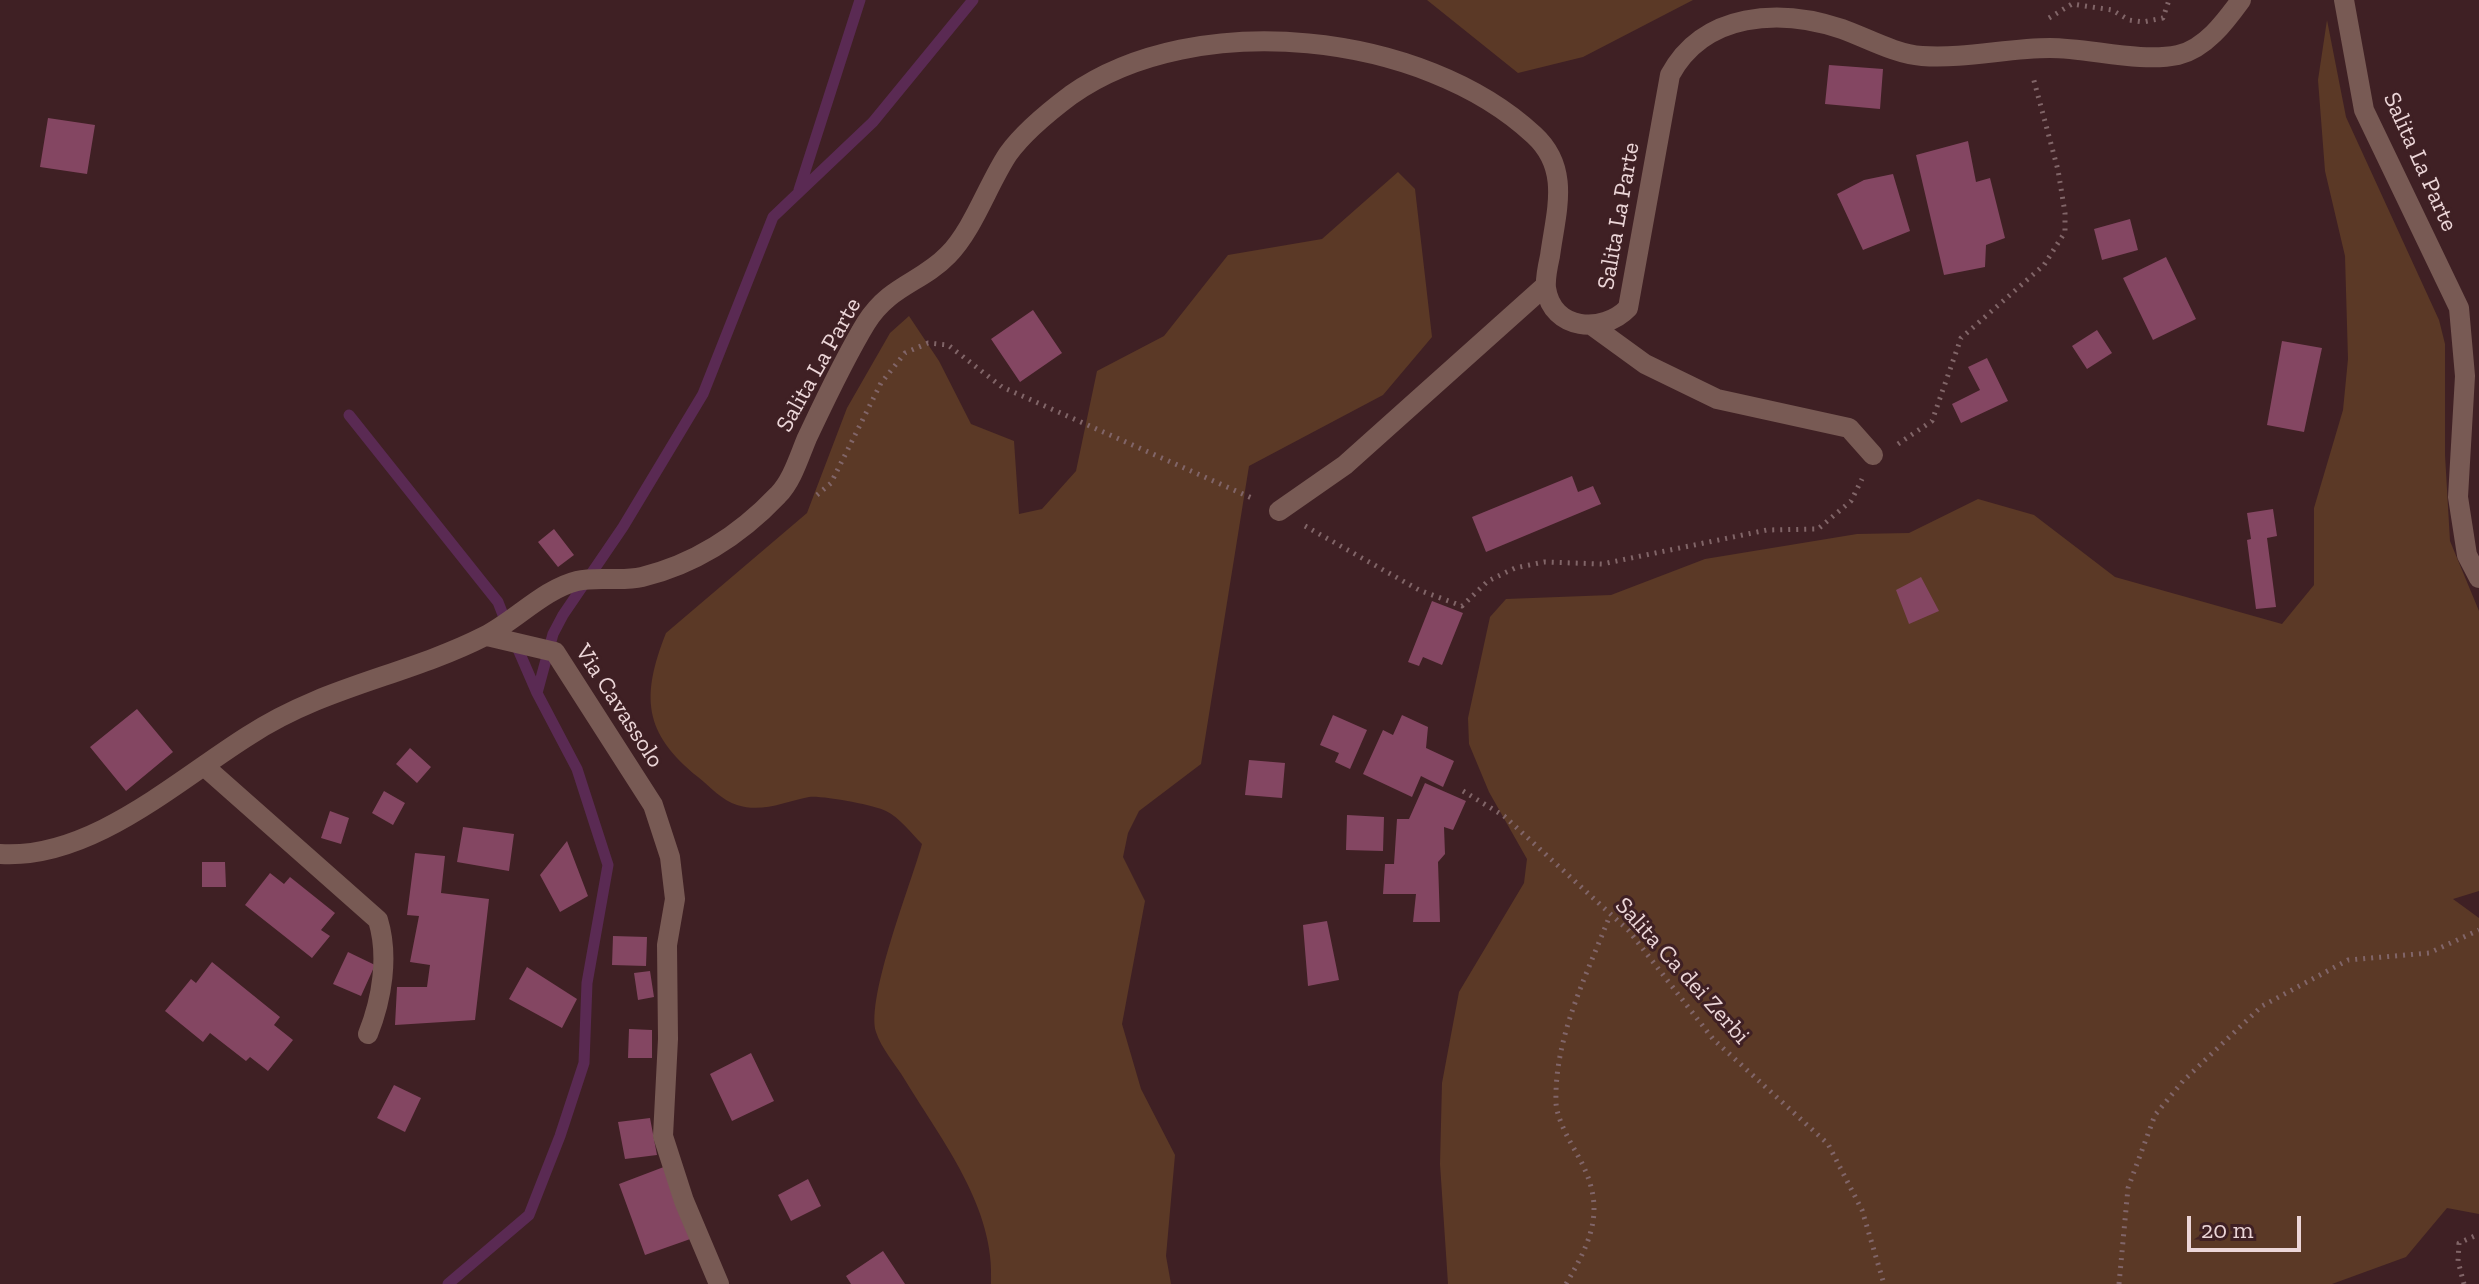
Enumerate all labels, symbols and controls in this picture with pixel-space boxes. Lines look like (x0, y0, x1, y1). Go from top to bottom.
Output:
street label: Salita La Parte (2377, 88, 2463, 236)
street label: Salita La Parte (1592, 140, 1646, 292)
street label: Salita La Parte (770, 293, 868, 437)
street label: Via Cavassolo (568, 639, 670, 773)
street label: Salita Ca dei Zerbi (1609, 892, 1755, 1050)
scale bar (2191, 1200, 2305, 1250)
text: 20 m (2201, 1215, 2253, 1244)

